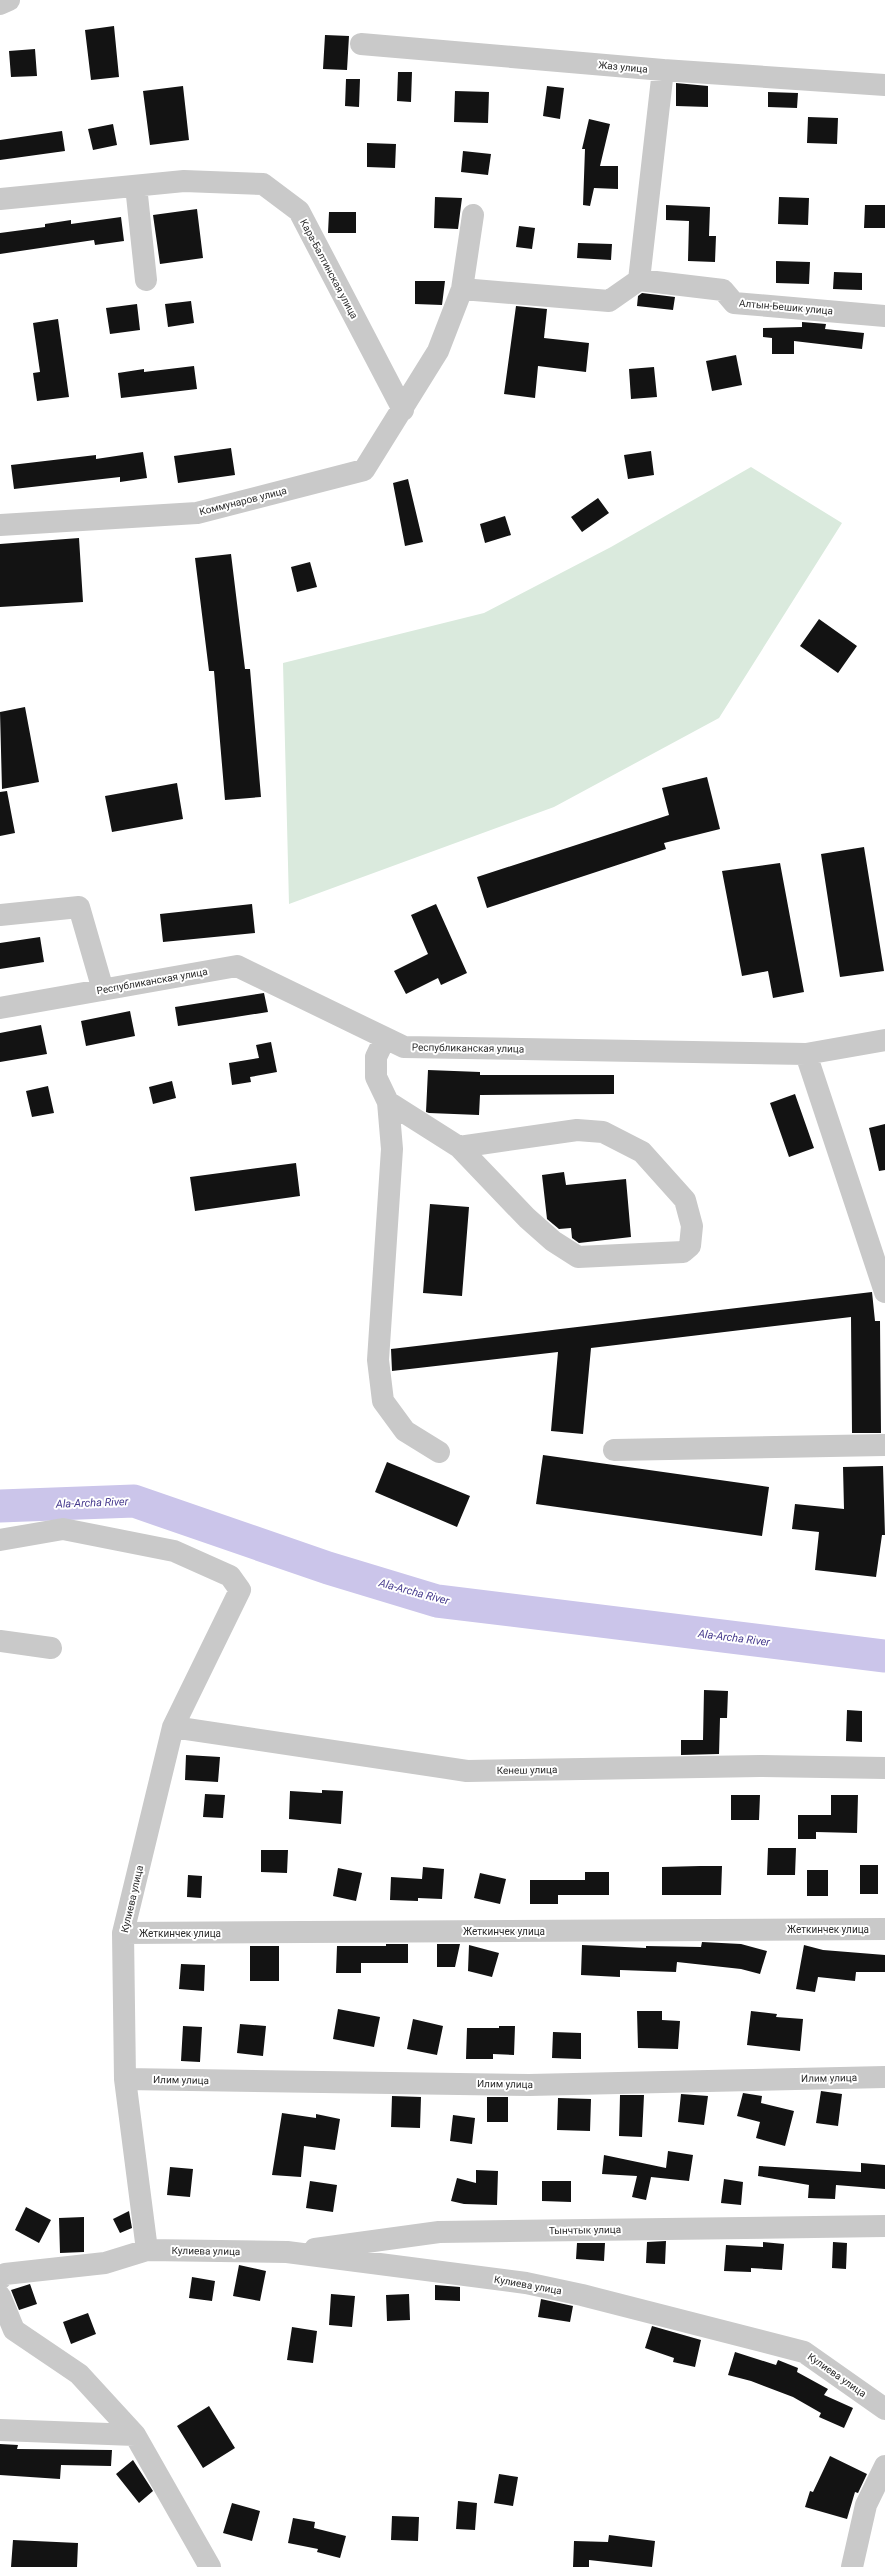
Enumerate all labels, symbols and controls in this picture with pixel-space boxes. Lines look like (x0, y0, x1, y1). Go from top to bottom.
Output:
street label: Жаз улица (598, 59, 648, 75)
street label: Кара-Балтинская улица (298, 217, 360, 321)
street label: Алтын-Бешик улица (739, 297, 833, 317)
street label: Коммунаров улица (198, 485, 288, 517)
street label: Республиканская улица (96, 966, 208, 996)
street label: Республиканская улица (412, 1042, 524, 1054)
water label: Ala-Archa River (55, 1495, 129, 1511)
water label: Ala-Archa River (376, 1576, 451, 1608)
water label: Ala-Archa River (696, 1627, 771, 1649)
street label: Кенеш улица (497, 1764, 557, 1776)
street label: Кулиева улица (119, 1864, 145, 1934)
street label: Жеткинчек улица (787, 1924, 869, 1935)
street label: Жеткинчек улица (463, 1926, 545, 1937)
street label: Жеткинчек улица (139, 1928, 221, 1939)
street label: Илим улица (801, 2072, 857, 2084)
street label: Илим улица (153, 2074, 209, 2086)
street label: Илим улица (477, 2078, 533, 2090)
street label: Тынчтык улица (549, 2224, 621, 2236)
street label: Кулиева улица (172, 2245, 240, 2257)
street label: Кулиева улица (493, 2274, 563, 2296)
street label: Кулиева улица (806, 2351, 868, 2399)

